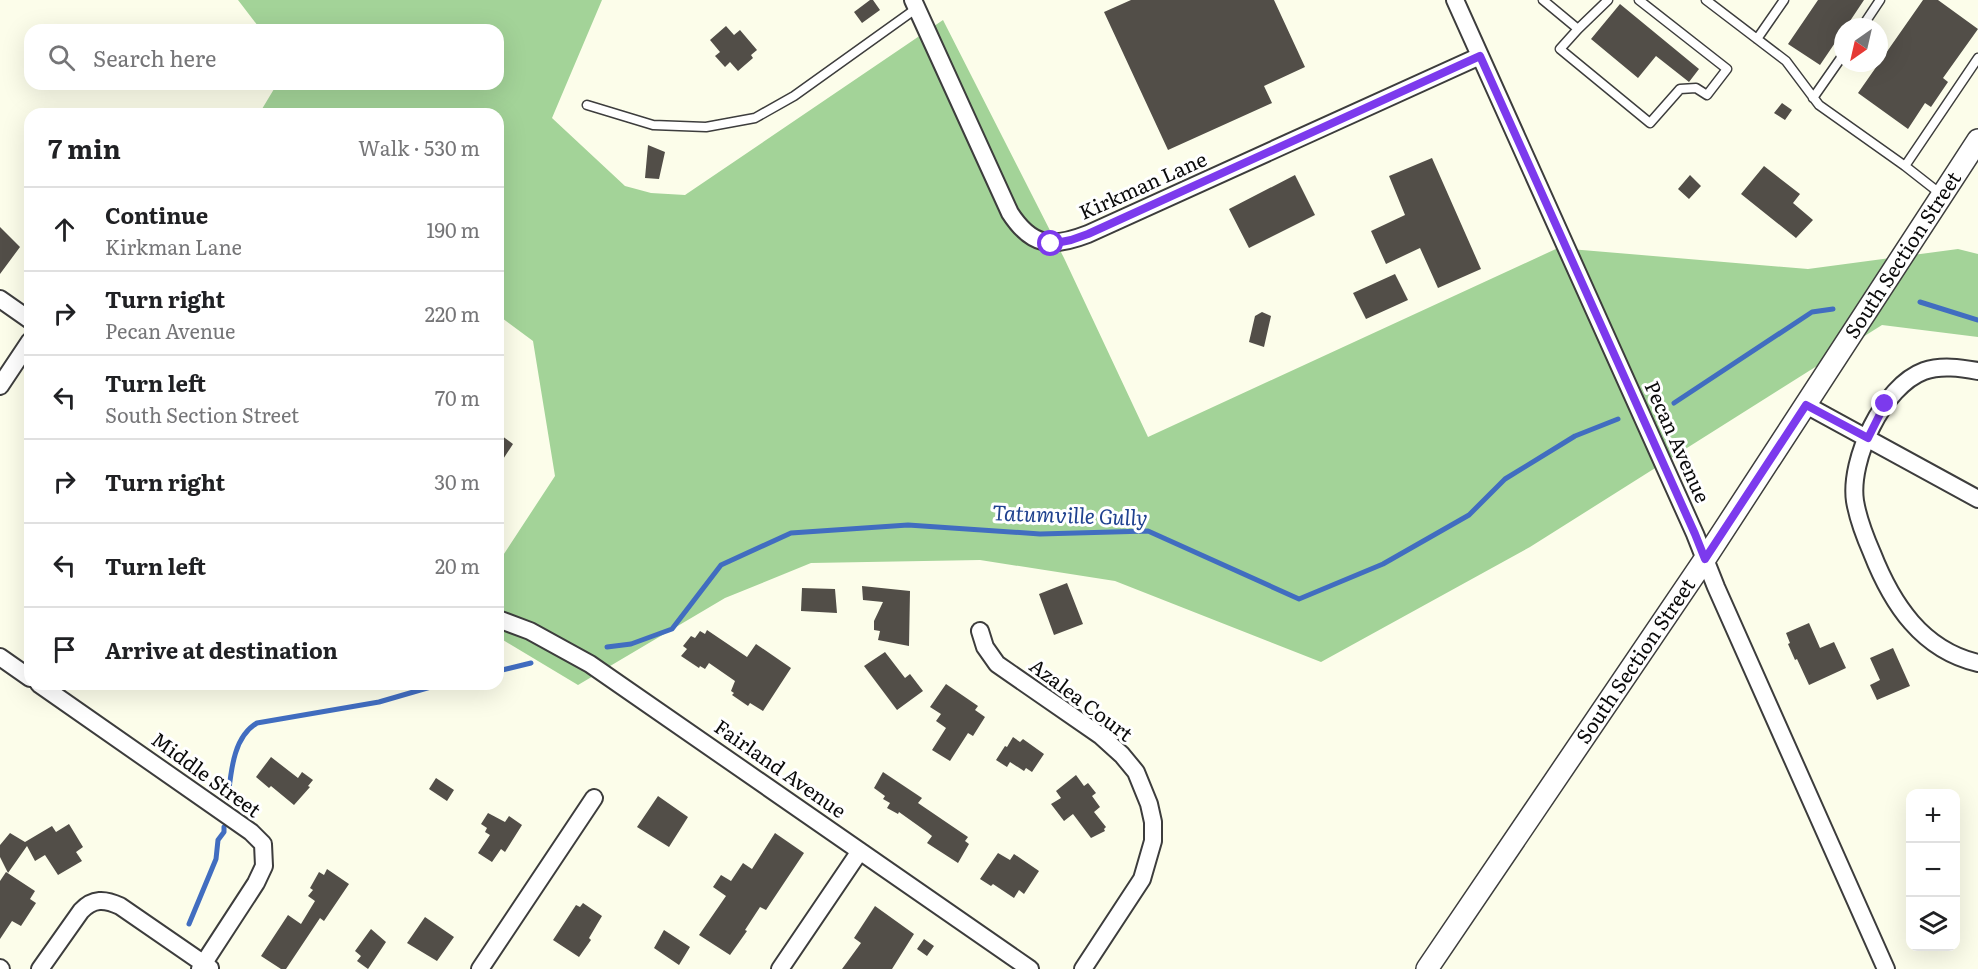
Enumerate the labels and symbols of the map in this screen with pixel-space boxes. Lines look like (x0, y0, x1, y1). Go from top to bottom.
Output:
north arrow (1834, 18, 1888, 72)
street label: Kirkman Lane (1074, 143, 1211, 226)
street label: South Section Street (1836, 165, 1967, 344)
route start (1037, 230, 1063, 256)
street label: Pecan Avenue (1639, 375, 1719, 507)
route end (1871, 390, 1897, 416)
water label: Tatumville Gully (992, 495, 1148, 532)
street label: South Section Street (1567, 571, 1701, 749)
street label: Azalea Court (1024, 650, 1140, 747)
street label: Fairland Avenue (709, 711, 853, 824)
street label: Middle Street (146, 723, 268, 823)

